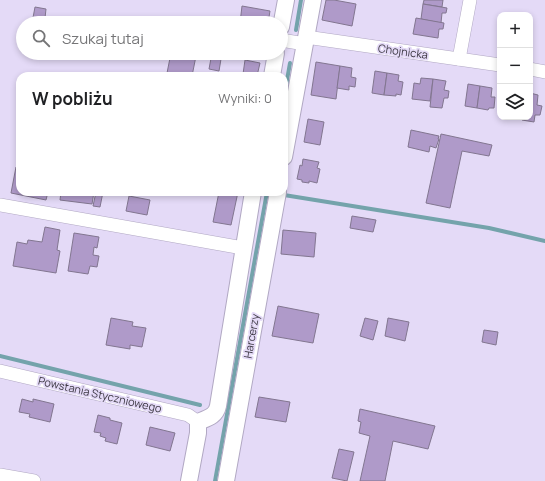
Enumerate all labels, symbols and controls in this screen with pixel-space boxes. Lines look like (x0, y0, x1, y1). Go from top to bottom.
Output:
map controls (497, 12, 533, 120)
button: + (497, 12, 533, 48)
search box (16, 16, 288, 60)
icon: search (30, 27, 52, 49)
text: Szukaj tutaj (62, 28, 144, 49)
street label: Chojnicka (377, 40, 429, 62)
button: − (497, 48, 533, 84)
button: layers (497, 84, 533, 120)
text: W pobliżu (32, 87, 113, 110)
text: Wyniki: 0 (218, 89, 272, 107)
street label: Harcerzy (240, 312, 262, 360)
street label: Powstania Styczniowego (37, 372, 164, 416)

